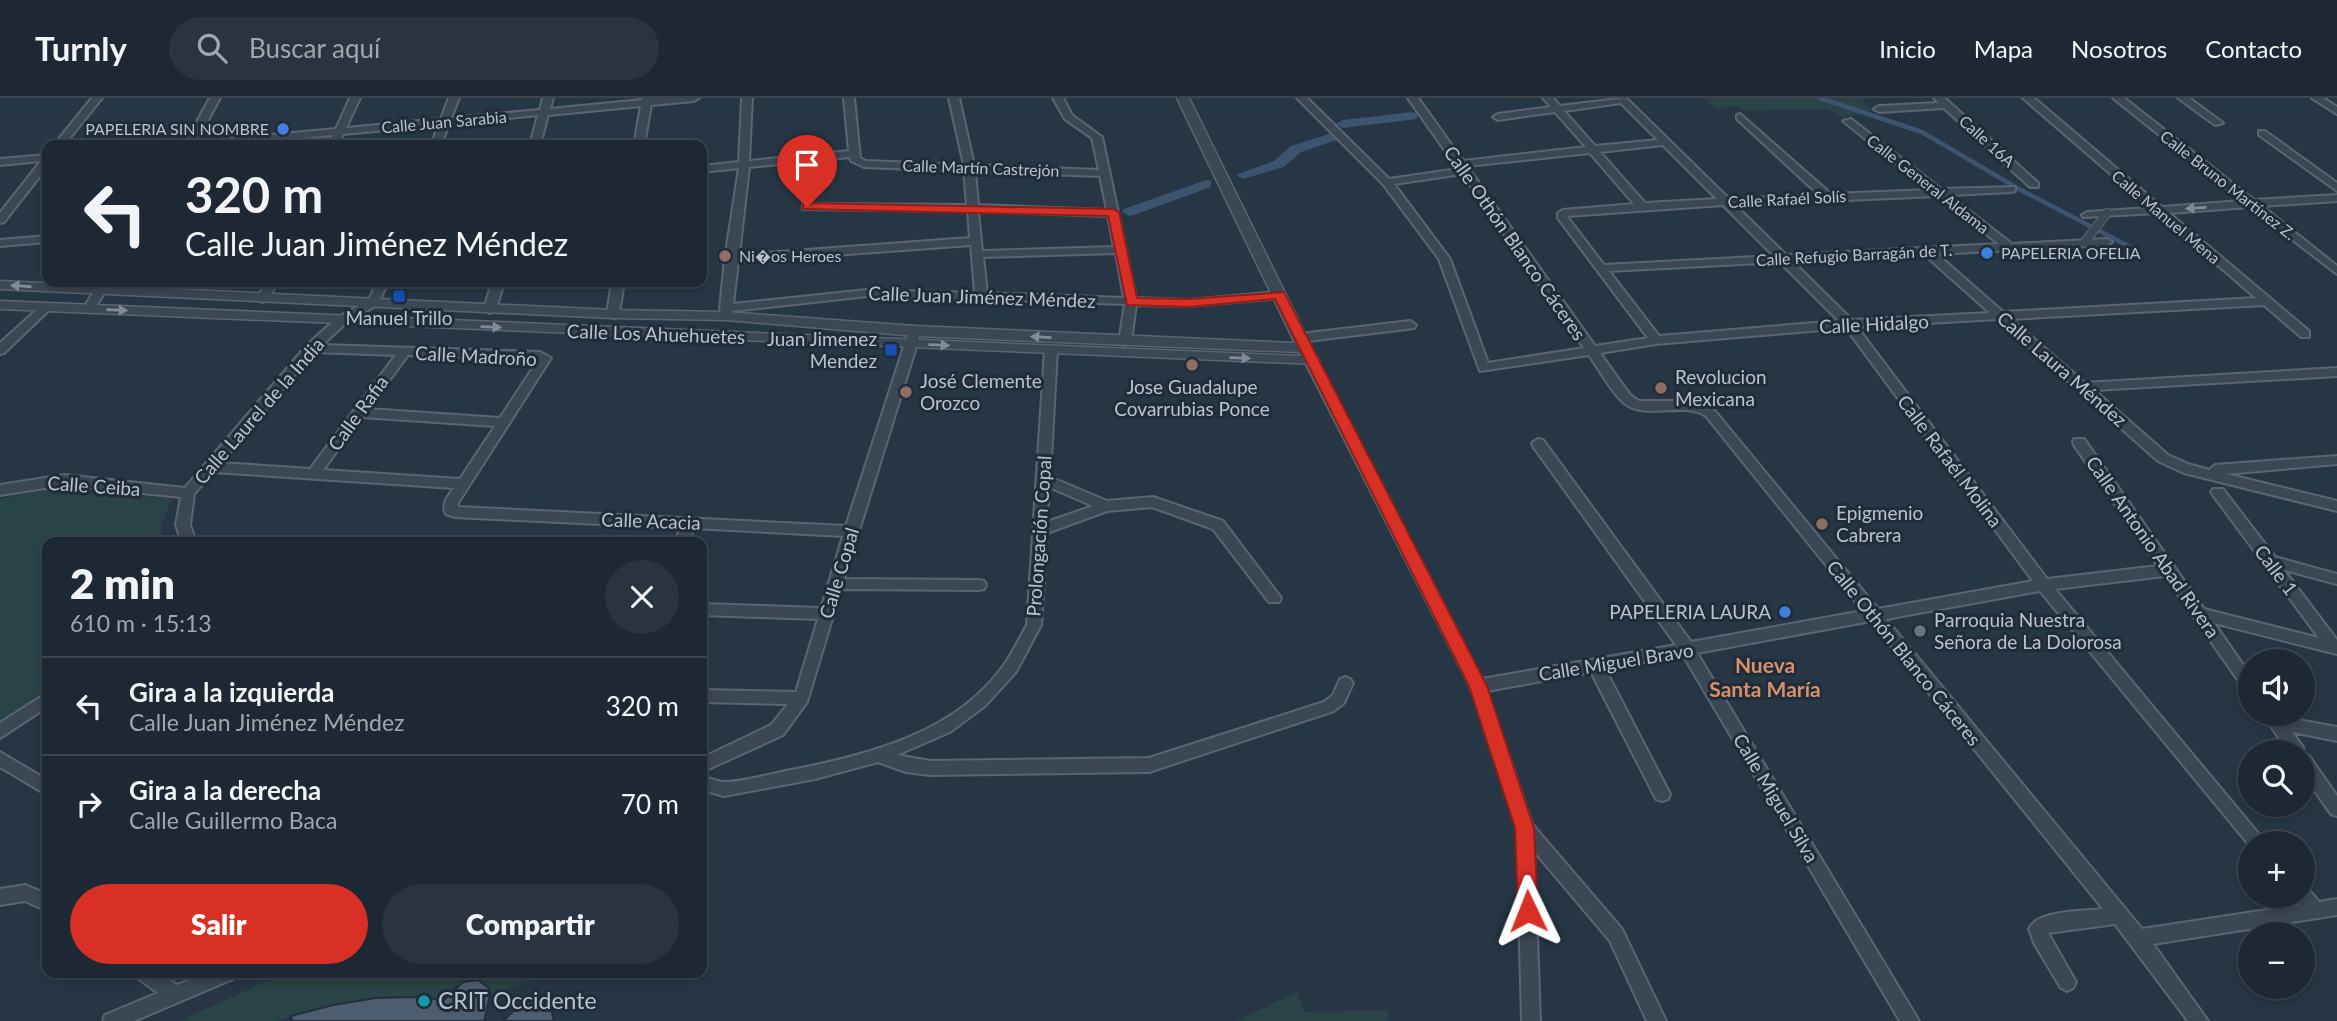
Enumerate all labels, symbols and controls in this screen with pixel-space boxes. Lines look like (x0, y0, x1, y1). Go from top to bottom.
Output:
search box (169, 17, 659, 80)
text: Turnly (35, 28, 127, 68)
icon: search (193, 29, 231, 67)
text: Buscar aquí (249, 32, 380, 64)
text: Inicio (1879, 34, 1936, 63)
text: Mapa (1974, 34, 2033, 63)
text: Nosotros (2071, 34, 2167, 63)
text: Contacto (2205, 34, 2302, 63)
street label: Calle Juan Sarabia (381, 107, 507, 136)
street label: Calle 16A (1956, 111, 2019, 171)
place label: PAPELERIA SIN NOMBRE (85, 119, 269, 138)
marker: PAPELERIA SIN NOMBRE (275, 121, 291, 137)
street label: Calle Bruno Martínez Z. (2157, 126, 2300, 243)
street label: Calle General Aldama (1863, 130, 1993, 237)
pin (777, 135, 837, 207)
street label: Calle Othón Blanco Cáceres (1439, 141, 1591, 344)
icon: arrive (788, 146, 826, 184)
street label: Calle Martín Castrejón (902, 155, 1060, 180)
text: 320 m (185, 165, 323, 223)
street label: Calle Manuel Mena (2108, 166, 2224, 267)
icon: left (70, 168, 161, 259)
street label: Calle Rafaél Solís (1727, 186, 1847, 211)
one-way arrow (2184, 203, 2206, 214)
text: Calle Juan Jiménez Méndez (185, 224, 568, 263)
street label: Calle Refugio Barragán de T. (1755, 240, 1953, 269)
place label: PAPELERIA OFELIA (2001, 243, 2141, 262)
marker: PAPELERIA OFELIA (1979, 245, 1995, 261)
place label: Ni�os Heroes (739, 246, 841, 265)
marker: Ni�os Heroes (717, 248, 733, 264)
one-way arrow (10, 281, 32, 292)
street label: Calle Juan Jiménez Méndez (868, 281, 1096, 312)
marker: Manuel Trillo (391, 288, 407, 304)
one-way arrow (106, 305, 128, 316)
place label: Manuel Trillo (345, 306, 453, 329)
street label: Calle Laura Méndez (1993, 306, 2132, 431)
street label: Calle Hidalgo (1818, 309, 1930, 338)
street label: Calle Los Ahuehuetes (566, 319, 746, 348)
one-way arrow (480, 321, 502, 333)
place label: Juan Jimenez Mendez (767, 327, 877, 372)
one-way arrow (1030, 331, 1052, 342)
street label: Calle Laurel de la India (189, 333, 328, 489)
one-way arrow (928, 340, 950, 351)
street label: Calle Madroño (414, 341, 538, 370)
marker: Juan Jimenez Mendez (883, 342, 899, 358)
one-way arrow (1229, 353, 1251, 364)
marker: Jose Guadalupe Covarrubias Ponce (1184, 357, 1200, 373)
place label: Revolucion Mexicana (1675, 365, 1767, 410)
place label: José Clemente Orozco (920, 369, 1042, 414)
street label: Calle Rafia (323, 371, 393, 455)
place label: Jose Guadalupe Covarrubias Ponce (1114, 375, 1270, 420)
marker: Revolucion Mexicana (1653, 380, 1669, 396)
marker: José Clemente Orozco (898, 384, 914, 400)
street label: Calle Rafaél Molina (1893, 390, 2008, 531)
street label: Calle Antonio Abad Rivera (2082, 451, 2225, 642)
street label: Prolongación Copal (1021, 455, 1056, 617)
street label: Calle Ceiba (47, 471, 141, 500)
place label: Epigmenio Cabrera (1836, 501, 1923, 546)
street label: Calle Acacia (601, 507, 701, 534)
marker: Epigmenio Cabrera (1814, 516, 1830, 532)
street label: Calle Copal (814, 525, 863, 621)
street label: Calle 1 (2250, 540, 2303, 599)
street label: Calle Othón Blanco Cáceres (1822, 555, 1986, 750)
text: 2 min (70, 558, 175, 608)
button: close (605, 560, 679, 634)
place label: PAPELERIA LAURA (1609, 600, 1771, 623)
marker: PAPELERIA LAURA (1777, 604, 1793, 620)
place label: Parroquia Nuestra Señora de La Dolorosa (1934, 608, 2122, 653)
text: 610 m · 15:13 (70, 609, 212, 637)
marker: Parroquia Nuestra Señora de La Dolorosa (1912, 623, 1928, 639)
street label: Calle Miguel Bravo (1537, 638, 1695, 685)
map controls (2238, 649, 2315, 999)
button: sound (2238, 649, 2315, 726)
district label: Nueva Santa María (1709, 652, 1821, 701)
text: Gira a la izquierda (129, 676, 335, 708)
icon: left (70, 687, 108, 725)
text: 320 m (606, 690, 679, 722)
text: Calle Juan Jiménez Méndez (129, 708, 404, 736)
street label: Calle Miguel Silva (1729, 729, 1824, 866)
button: search (2238, 740, 2315, 817)
text: Gira a la derecha (129, 774, 321, 806)
icon: right (70, 785, 108, 823)
text: 70 m (621, 788, 679, 820)
text: Calle Guillermo Baca (129, 806, 337, 834)
button: + (2238, 831, 2315, 908)
position arrow (1491, 874, 1565, 948)
button: Salir (70, 884, 368, 964)
button: Compartir (382, 884, 679, 964)
button: − (2238, 922, 2315, 999)
place label: CRIT Occidente (438, 986, 597, 1014)
marker: CRIT Occidente (416, 993, 432, 1009)

